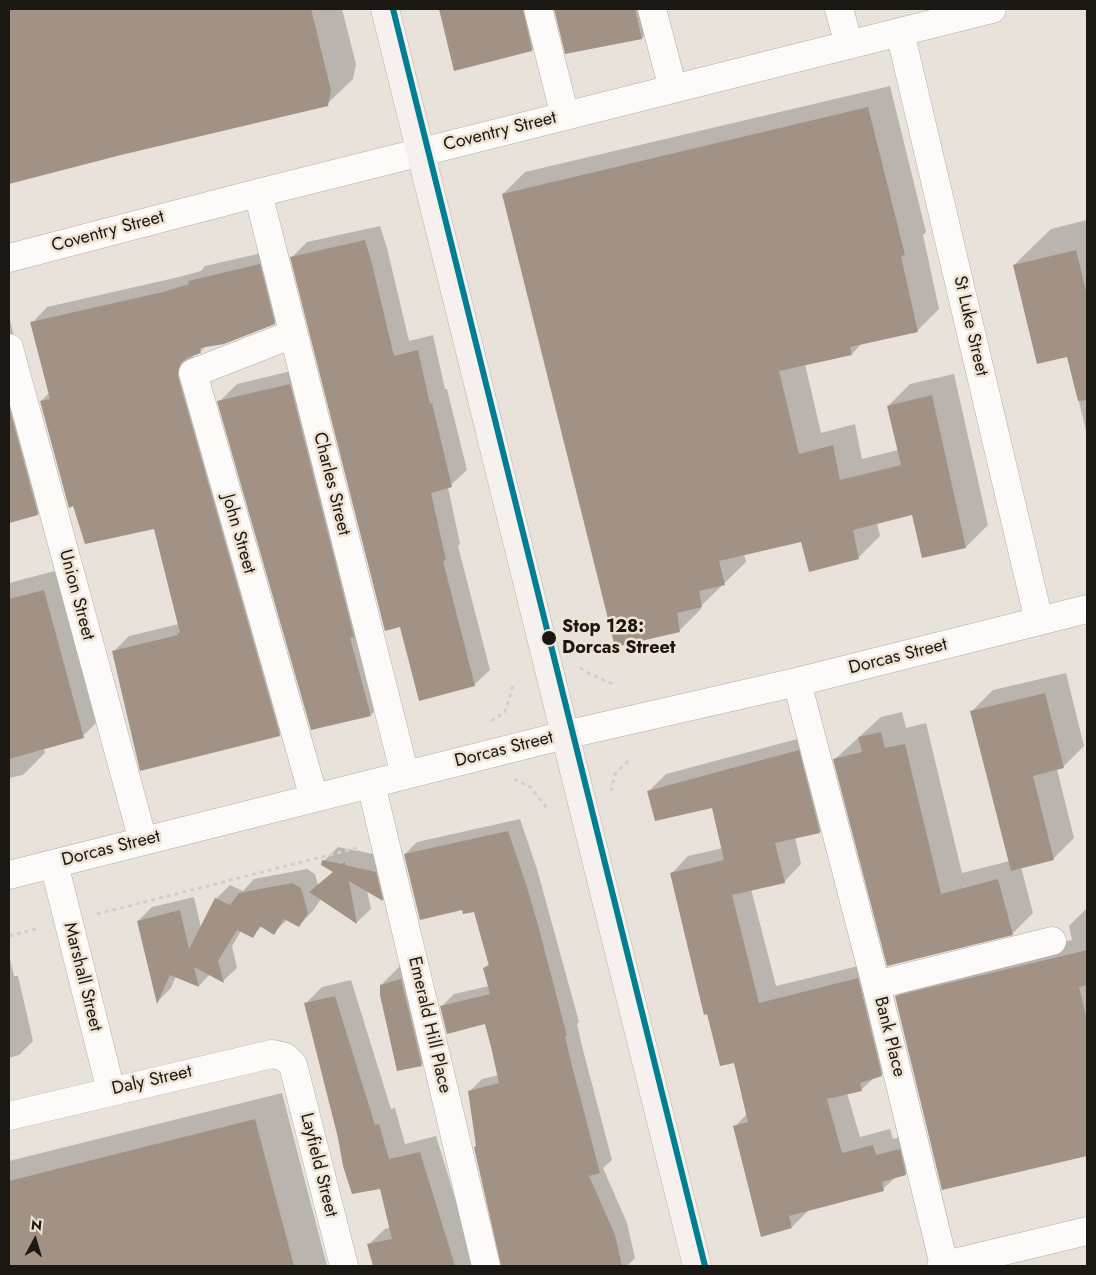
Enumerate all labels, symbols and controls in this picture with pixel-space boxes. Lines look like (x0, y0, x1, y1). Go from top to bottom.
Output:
street label: Coventry Street (441, 108, 559, 156)
street label: Coventry Street (49, 207, 167, 257)
street label: St Luke Street (948, 274, 992, 378)
street label: Charles Street (308, 430, 354, 538)
street label: John Street (216, 492, 260, 576)
street label: Union Street (54, 547, 98, 643)
place label: Stop 128: Dorcas Street (562, 617, 676, 660)
marker: Stop 128: Dorcas Street (540, 629, 558, 647)
street label: Dorcas Street (846, 634, 950, 680)
street label: Dorcas Street (452, 727, 556, 773)
street label: Dorcas Street (59, 826, 163, 872)
street label: Marshall Street (58, 920, 106, 1034)
street label: Emerald Hill Place (403, 955, 455, 1095)
street label: Bank Place (869, 995, 909, 1079)
street label: Daly Street (110, 1061, 194, 1101)
street label: Layfield Street (295, 1111, 341, 1219)
north arrow (10, 1215, 60, 1265)
text: N (30, 1215, 43, 1236)

